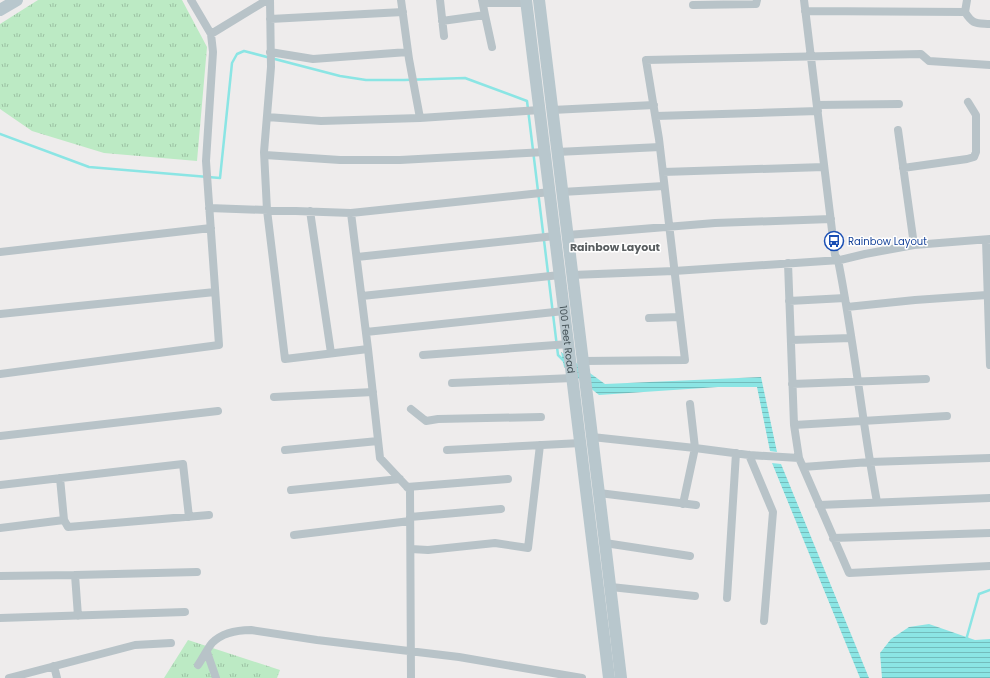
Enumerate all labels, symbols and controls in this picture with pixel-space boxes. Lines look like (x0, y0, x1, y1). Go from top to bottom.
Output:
bus stop icon: Rainbow Layout (823, 230, 845, 252)
place label: Rainbow Layout (848, 234, 927, 249)
district label: Rainbow Layout (570, 239, 661, 255)
street label: 100 Feet Road (555, 305, 579, 374)

